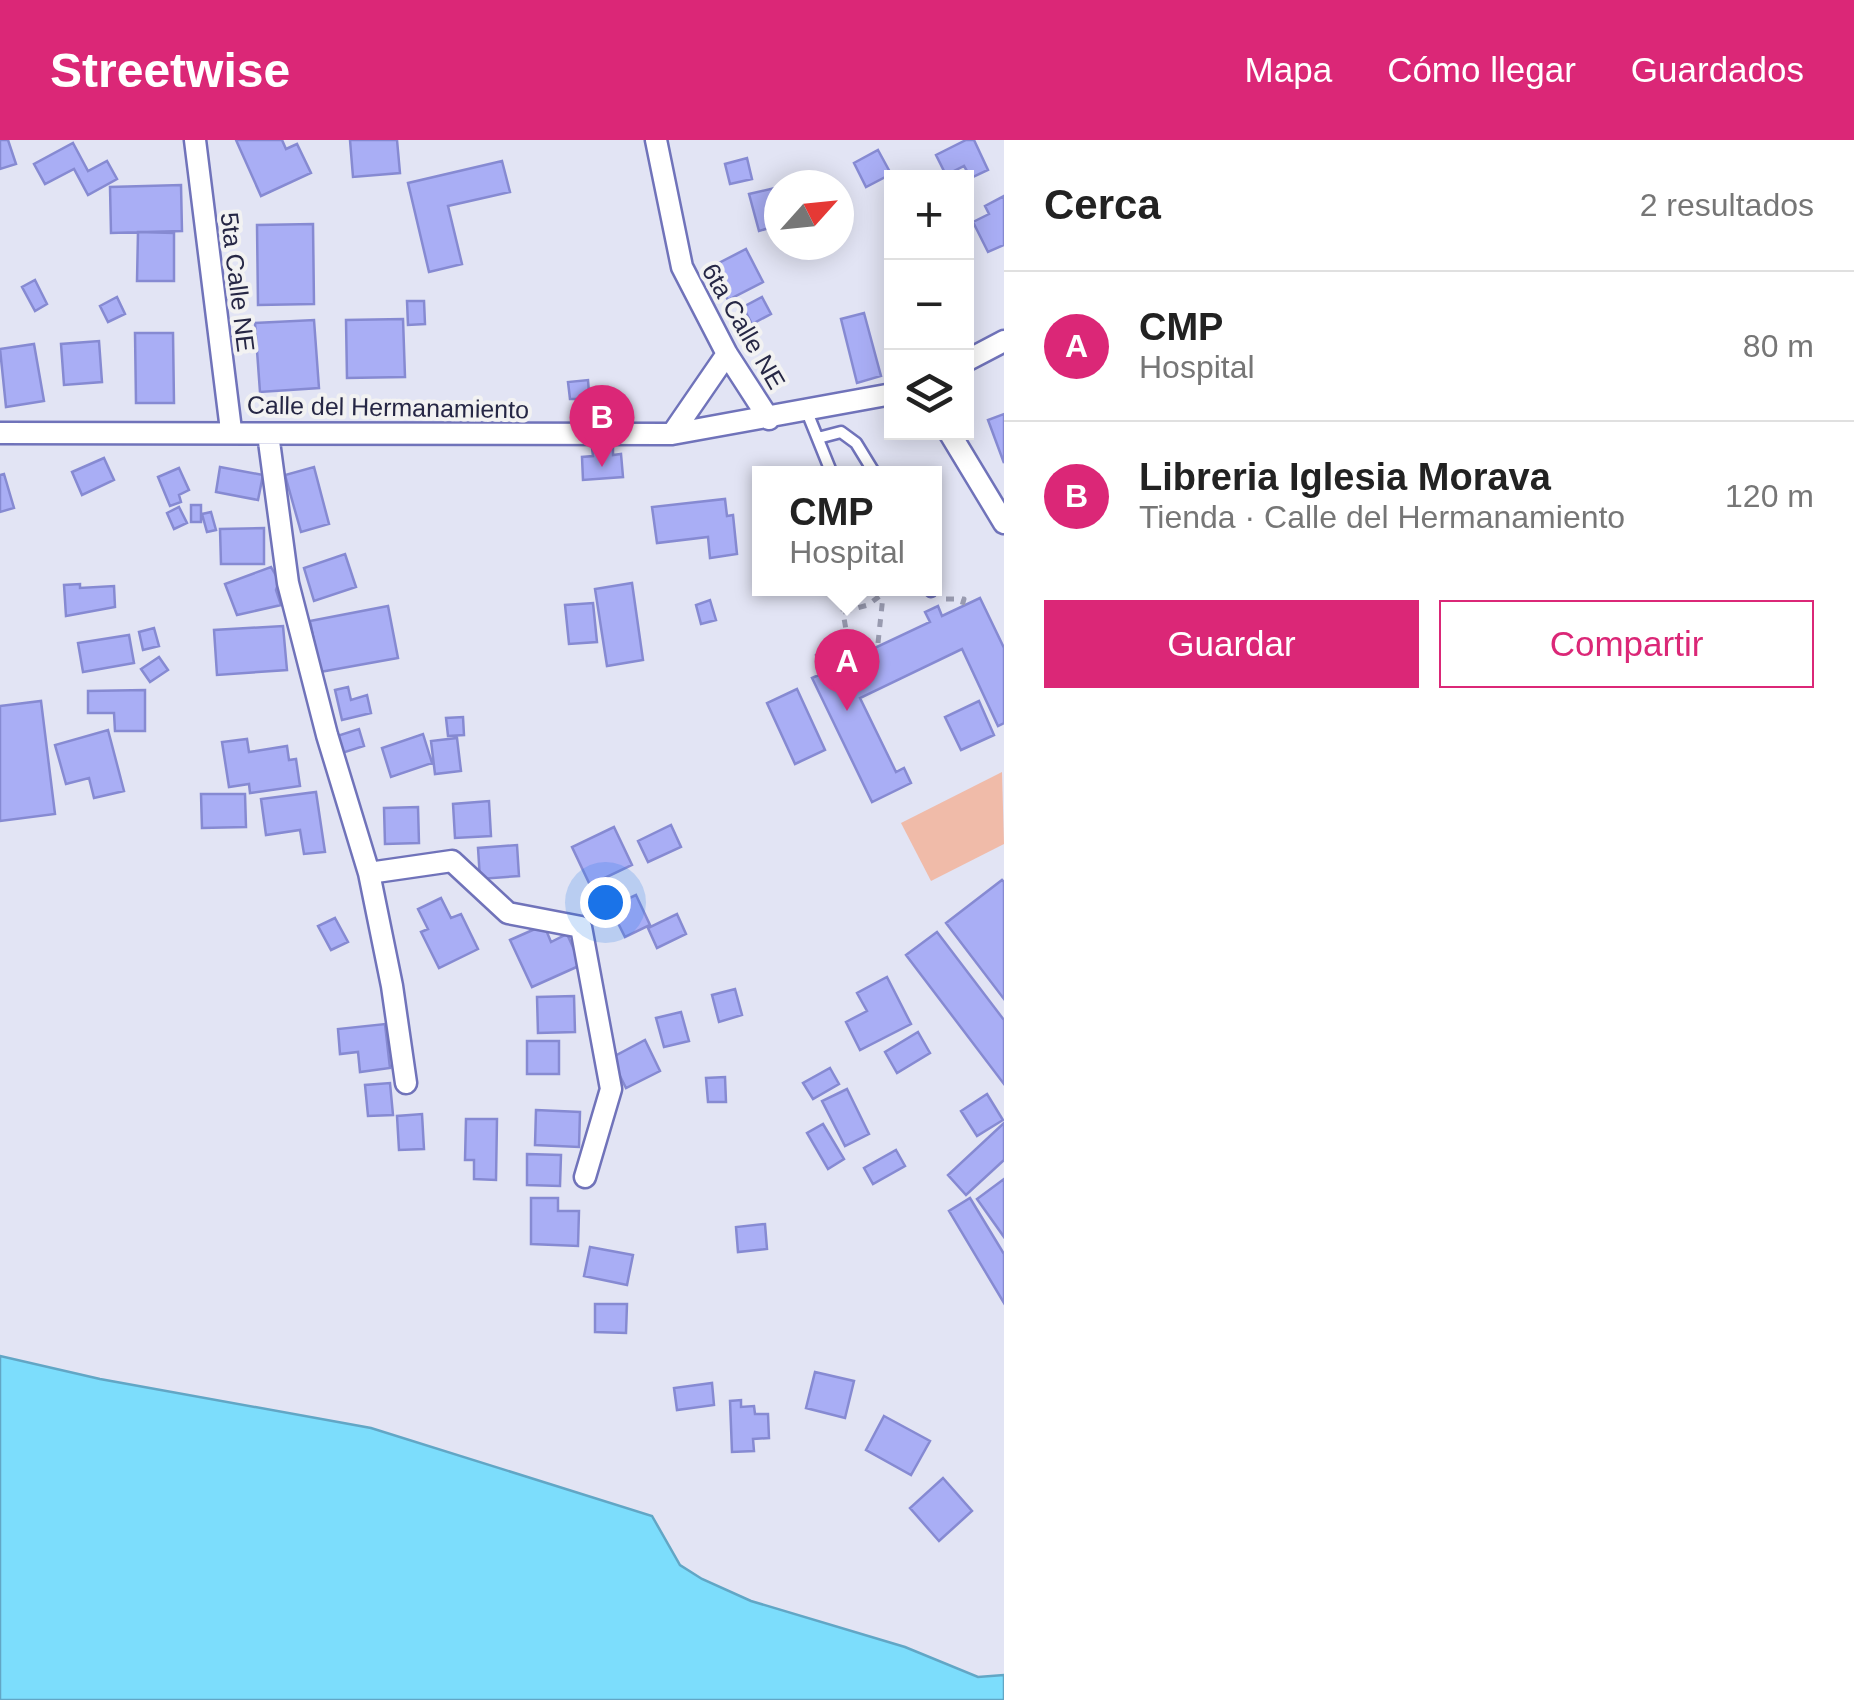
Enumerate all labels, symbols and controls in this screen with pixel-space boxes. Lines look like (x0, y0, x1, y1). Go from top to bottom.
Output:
text: Streetwise (50, 44, 290, 97)
text: Mapa (1245, 50, 1332, 89)
text: Cómo llegar (1387, 50, 1576, 89)
text: Guardados (1631, 50, 1804, 89)
north arrow (764, 170, 854, 260)
map controls (884, 170, 974, 440)
button: + (884, 170, 974, 260)
text: Cerca (1044, 181, 1161, 228)
text: 2 resultados (1640, 187, 1814, 223)
street label: 5ta Calle NE (216, 211, 260, 353)
street label: 6ta Calle NE (697, 258, 791, 394)
button: − (884, 260, 974, 350)
text: CMP (1139, 306, 1223, 348)
text: A (1065, 328, 1088, 364)
text: 80 m (1743, 328, 1814, 364)
text: Hospital (1139, 349, 1255, 385)
button: layers (884, 350, 974, 440)
pin: B (570, 385, 634, 467)
street label: Calle del Hermanamiento (247, 391, 529, 423)
text: Libreria Iglesia Morava (1139, 456, 1551, 498)
popup (752, 466, 942, 596)
text: B (1065, 478, 1088, 514)
text: 120 m (1725, 478, 1814, 514)
text: CMP (789, 491, 874, 533)
text: Tienda · Calle del Hermanamiento (1139, 499, 1625, 535)
text: Hospital (789, 534, 905, 570)
button: Guardar (1044, 600, 1419, 688)
button: Compartir (1439, 600, 1814, 688)
pin: A (814, 628, 880, 711)
your location (580, 877, 631, 928)

